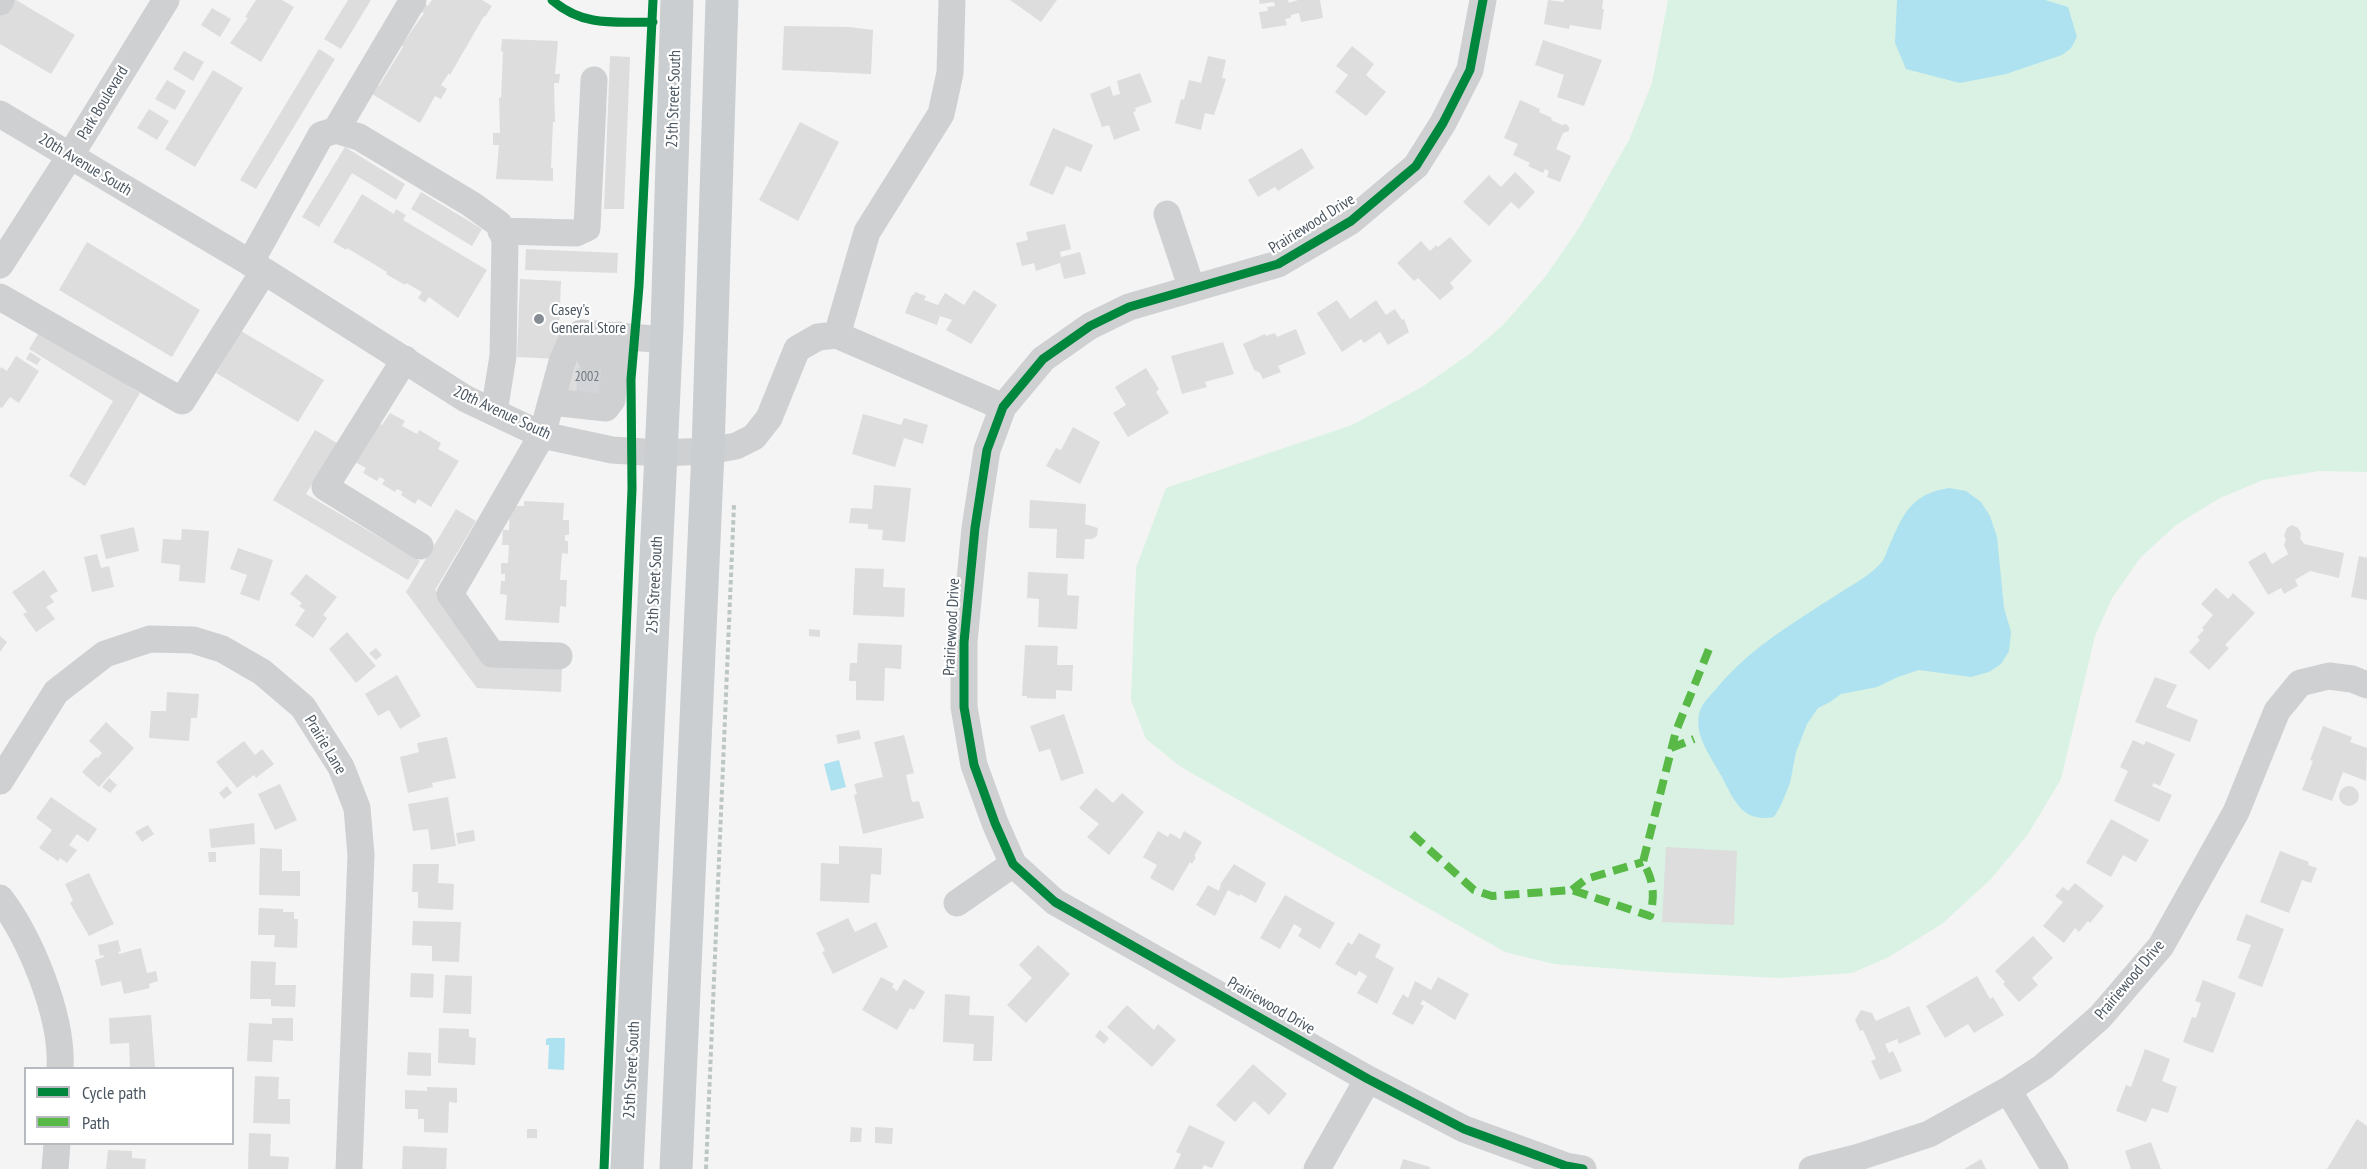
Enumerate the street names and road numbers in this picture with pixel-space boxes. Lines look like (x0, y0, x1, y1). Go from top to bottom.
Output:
street label: 25th Street South (663, 50, 685, 148)
street label: Park Boulevard (74, 63, 132, 143)
street label: 20th Avenue South (35, 130, 135, 200)
street label: Prairiewood Drive (1265, 190, 1359, 258)
street label: 20th Avenue South (450, 382, 554, 444)
street label: 25th Street South (643, 536, 667, 634)
street label: Prairiewood Drive (940, 578, 964, 676)
street label: Prairie Lane (300, 712, 350, 778)
street label: Prairiewood Drive (2091, 936, 2169, 1024)
street label: Prairiewood Drive (1224, 973, 1318, 1039)
street label: 25th Street South (620, 1021, 644, 1119)

